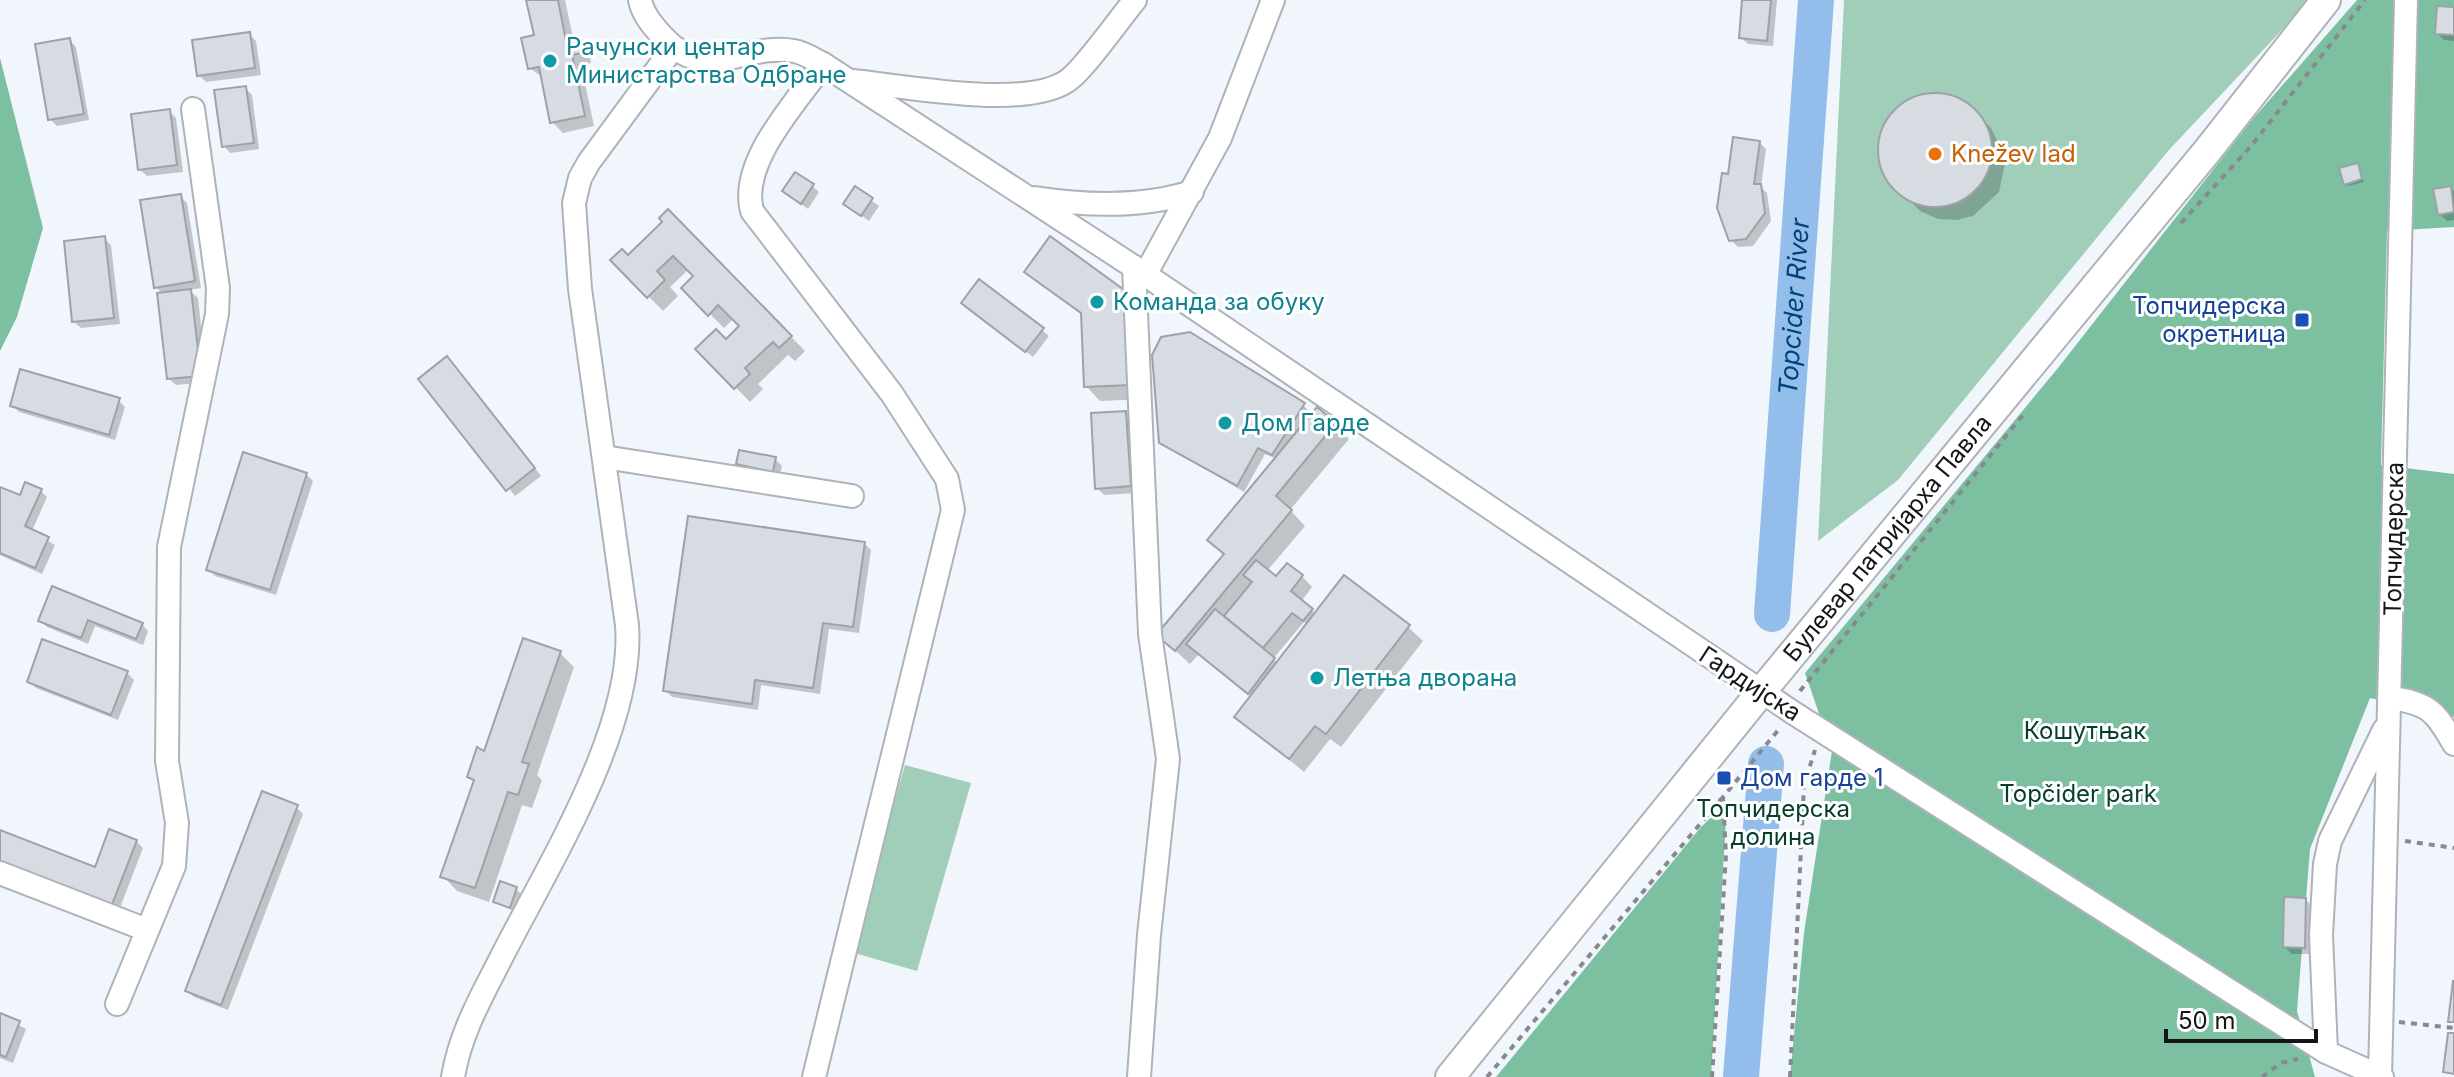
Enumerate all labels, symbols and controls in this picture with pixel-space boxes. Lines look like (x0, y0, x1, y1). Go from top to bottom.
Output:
place label: Рачунски центар Министарства Одбране (566, 32, 847, 89)
marker: Рачунски центар Министарства Одбране (541, 52, 559, 70)
place label: Knežev lad (1951, 139, 2076, 168)
marker: Knežev lad (1926, 145, 1944, 163)
water label: Topcider River (1772, 216, 1815, 396)
place label: Команда за обуку (1113, 287, 1325, 316)
place label: Топчидерска окретница (2132, 291, 2286, 348)
marker: Команда за обуку (1088, 293, 1106, 311)
marker: Топчидерска окретница (2293, 311, 2311, 329)
place label: Дом Гарде (1241, 408, 1370, 437)
street label: Булевар патријарха Павла (1777, 409, 1997, 667)
marker: Дом Гарде (1216, 414, 1234, 432)
street label: Топчидерска (2378, 462, 2409, 616)
street label: Гардијска (1694, 640, 1807, 727)
place label: Летња дворана (1333, 663, 1517, 692)
marker: Летња дворана (1308, 669, 1326, 687)
park label: Кошутњак (2024, 716, 2146, 745)
place label: Дом гарде 1 (1740, 763, 1884, 792)
marker: Дом гарде 1 (1715, 769, 1733, 787)
park label: Topčider park (1999, 779, 2157, 808)
park label: Топчидерска долина (1696, 794, 1850, 851)
scale bar (2166, 993, 2316, 1043)
text: 50 m (2178, 1006, 2236, 1035)

